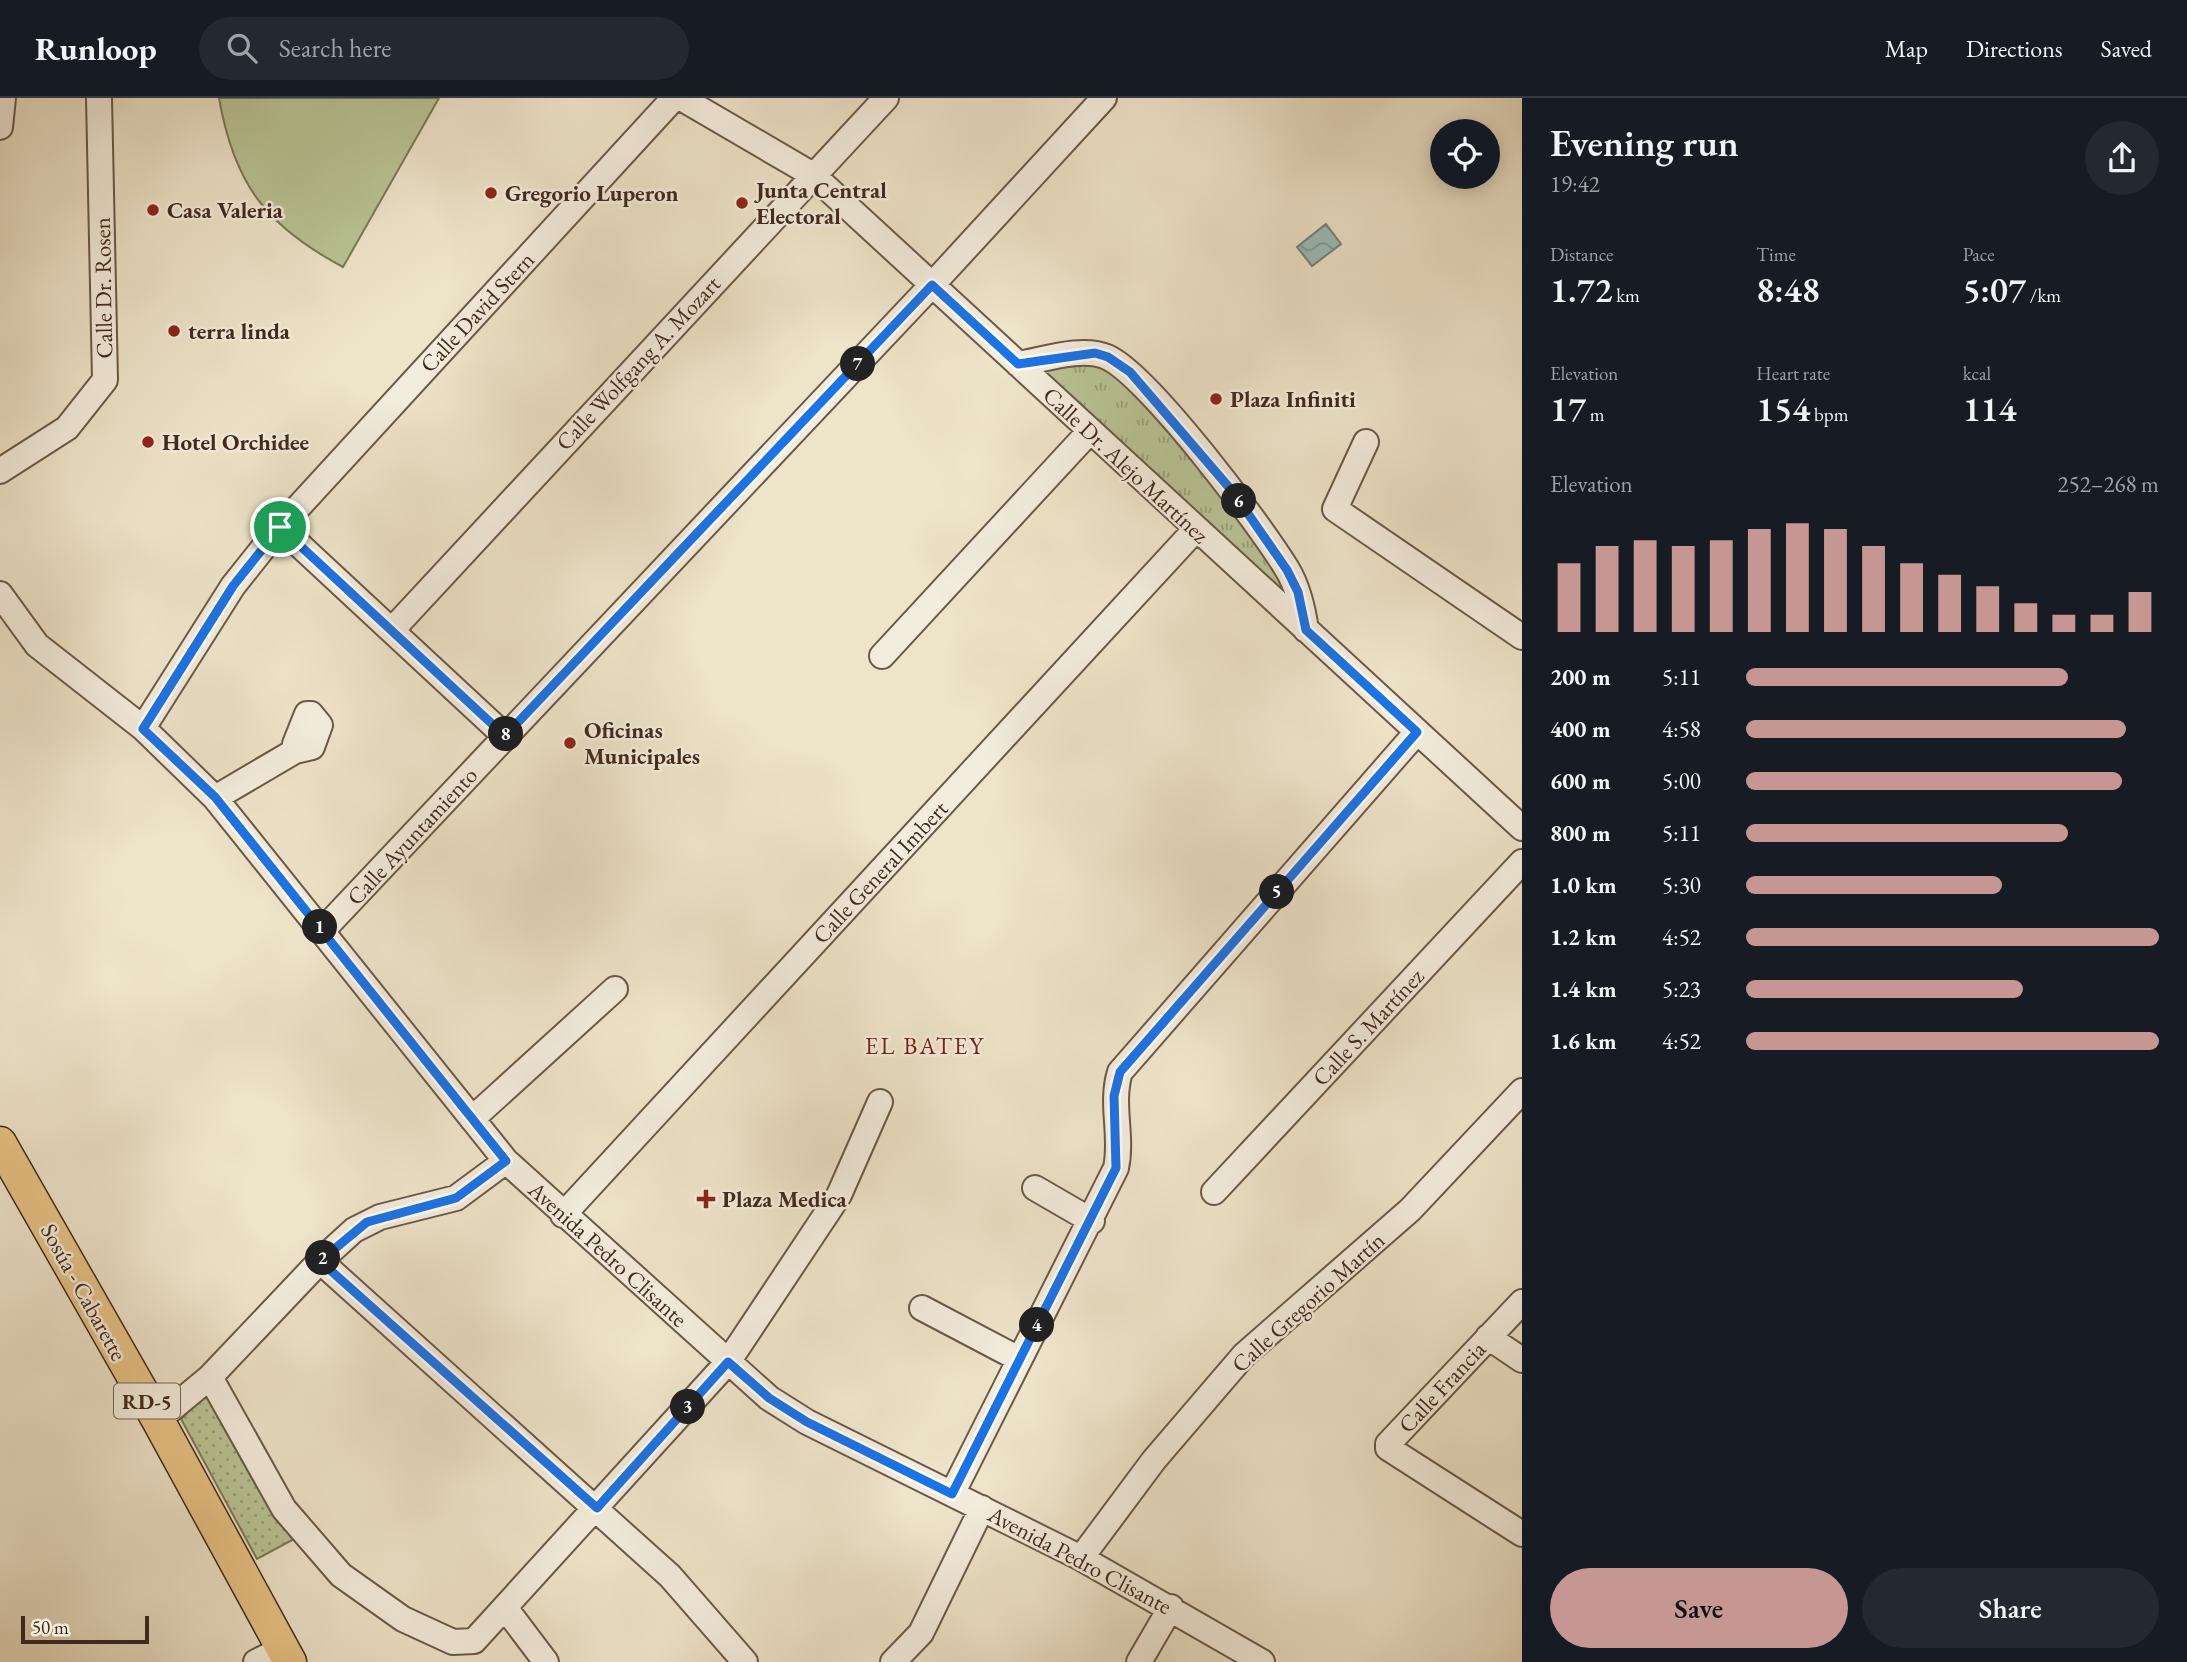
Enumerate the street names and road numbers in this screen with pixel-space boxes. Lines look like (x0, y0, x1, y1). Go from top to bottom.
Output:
street label: Calle Dr. Rosen (87, 217, 119, 359)
street label: Calle David Stern (413, 245, 541, 379)
street label: Calle Wolfgang A. Mozart (549, 269, 727, 457)
street label: Calle Dr. Alejo Martínez (1037, 380, 1216, 550)
street label: Calle Ayuntamiento (340, 761, 484, 911)
street label: Calle General Imbert (806, 793, 955, 950)
street label: Calle S. Martínez (1306, 962, 1431, 1092)
street label: Avenida Pedro Clisante (521, 1174, 694, 1333)
street label: Sosúa - Cabarette (34, 1218, 134, 1366)
street label: Calle Gregorio Martín (1225, 1225, 1391, 1379)
street label: Calle Francia (1392, 1334, 1493, 1439)
road number: RD-5 (114, 1384, 180, 1418)
street label: Avenida Pedro Clisante (982, 1498, 1177, 1621)

